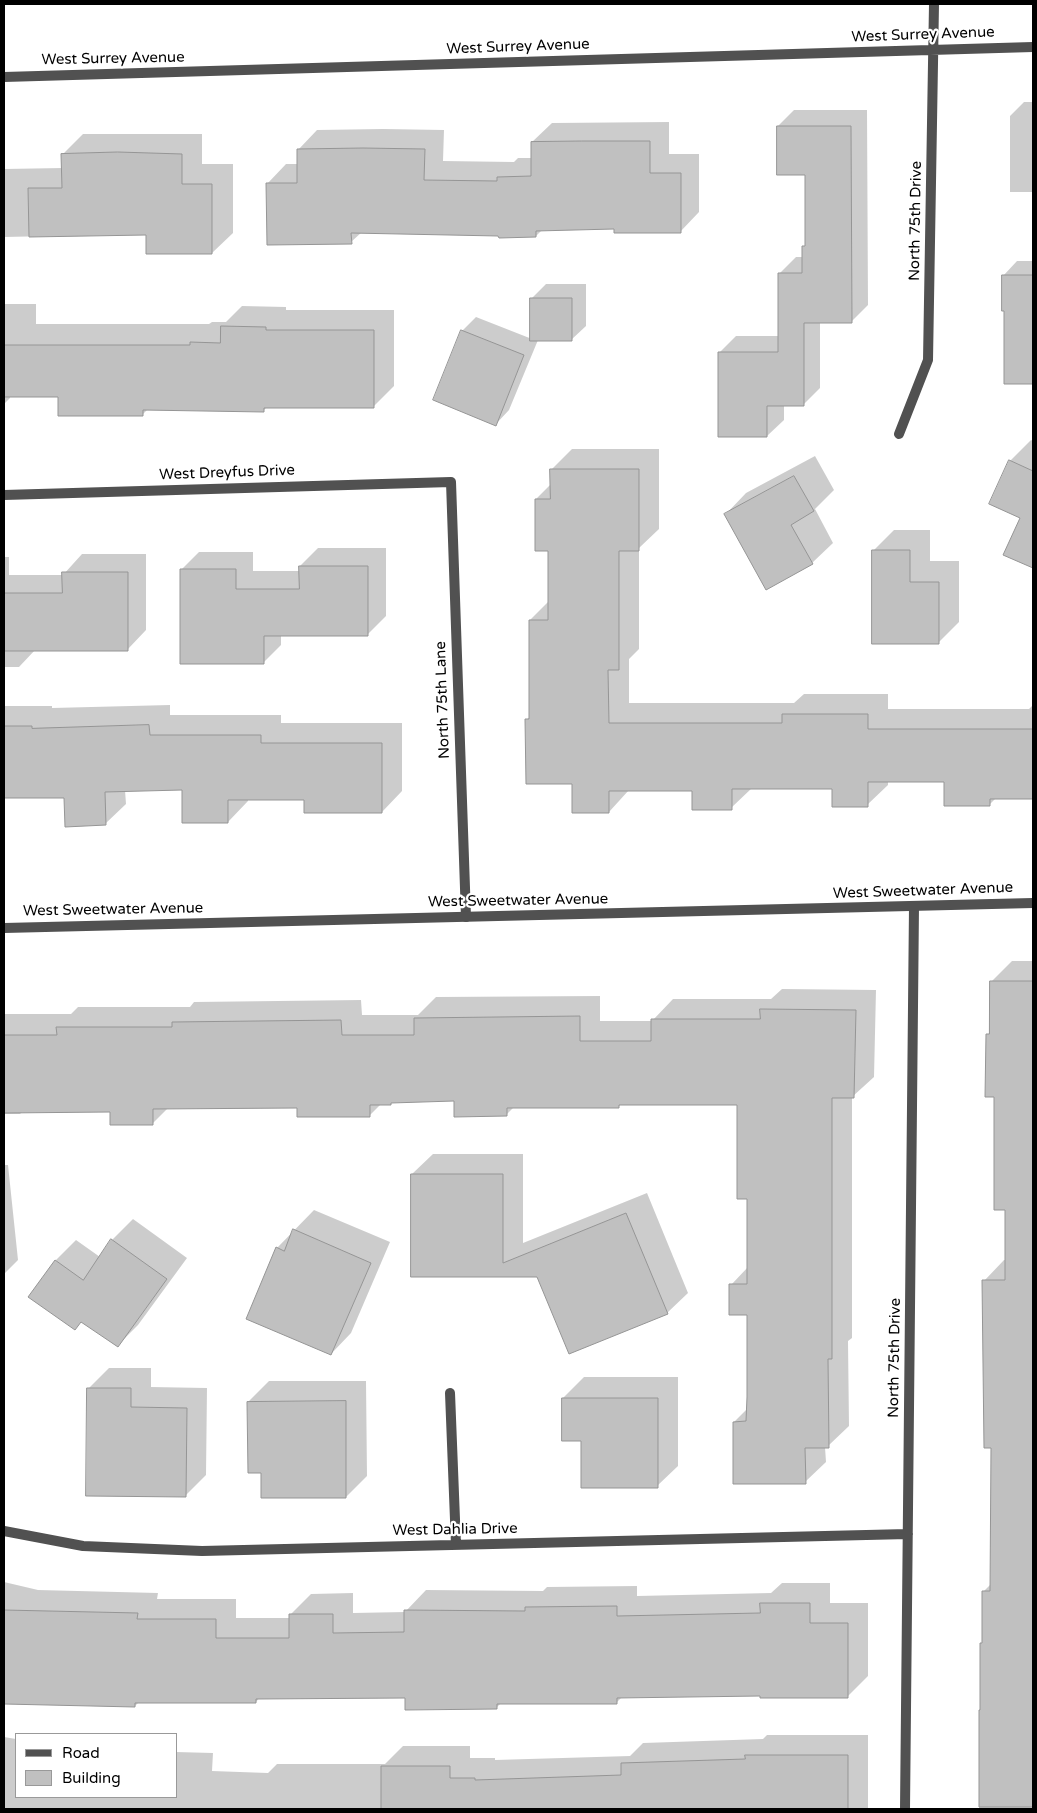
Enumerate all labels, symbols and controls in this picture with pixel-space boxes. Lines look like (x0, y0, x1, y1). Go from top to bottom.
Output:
street label: West Surrey Avenue (851, 24, 995, 46)
street label: West Surrey Avenue (446, 36, 590, 58)
street label: West Surrey Avenue (41, 49, 185, 69)
street label: North 75th Drive (906, 161, 926, 281)
street label: West Dreyfus Drive (159, 462, 295, 484)
street label: North 75th Lane (432, 641, 454, 759)
street label: West Sweetwater Avenue (833, 879, 1013, 903)
street label: West Sweetwater Avenue (428, 890, 608, 912)
street label: West Sweetwater Avenue (23, 899, 203, 921)
street label: North 75th Drive (885, 1298, 905, 1418)
street label: West Dahlia Drive (392, 1520, 518, 1540)
legend (15, 1733, 178, 1798)
text: Road (62, 1744, 100, 1762)
text: Building (62, 1769, 121, 1787)

